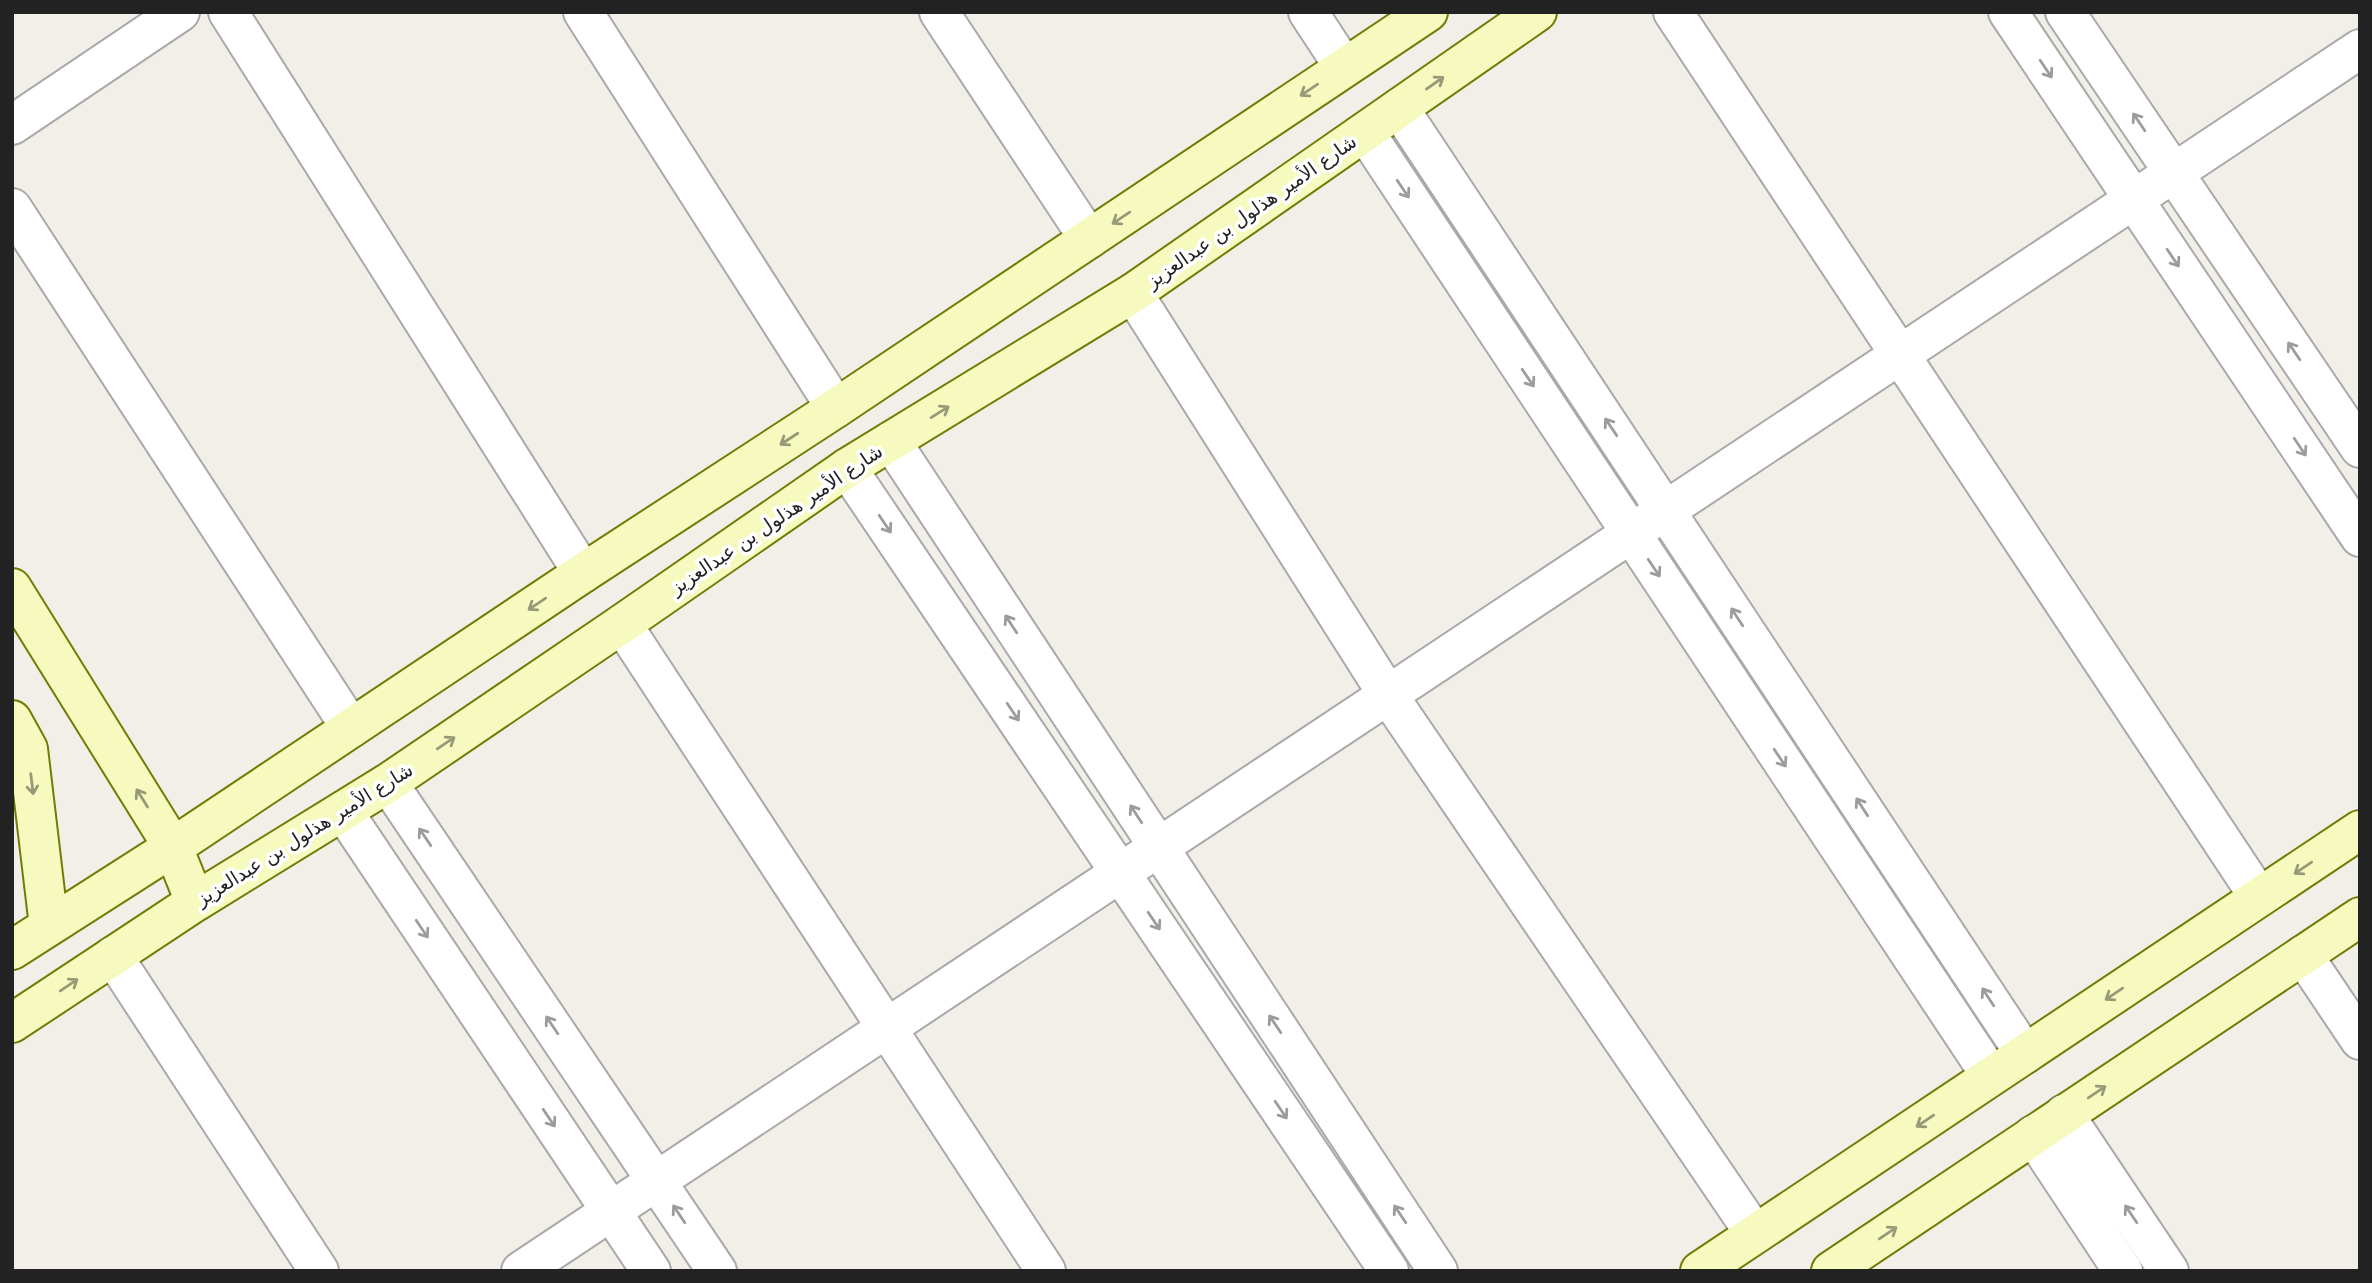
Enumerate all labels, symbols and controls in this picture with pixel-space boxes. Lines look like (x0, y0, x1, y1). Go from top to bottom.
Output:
one-way arrow (2039, 59, 2053, 78)
one-way arrow (1425, 76, 1444, 90)
one-way arrow (1300, 84, 1320, 98)
one-way arrow (2132, 113, 2146, 132)
street label: شارع الأمير هذلول بن عبدالعزيز (1141, 130, 1361, 294)
one-way arrow (1395, 179, 1410, 198)
one-way arrow (1112, 210, 1131, 225)
one-way arrow (2166, 248, 2180, 267)
one-way arrow (2287, 342, 2301, 361)
one-way arrow (1522, 368, 1536, 388)
one-way arrow (929, 404, 949, 418)
one-way arrow (1604, 418, 1618, 438)
one-way arrow (780, 432, 799, 446)
one-way arrow (2292, 437, 2307, 456)
street label: شارع الأمير هذلول بن عبدالعزيز (665, 440, 887, 600)
one-way arrow (878, 514, 892, 533)
one-way arrow (1647, 558, 1662, 577)
one-way arrow (528, 597, 547, 611)
one-way arrow (1729, 608, 1744, 627)
one-way arrow (1004, 615, 1018, 634)
one-way arrow (1006, 702, 1020, 722)
one-way arrow (436, 736, 455, 751)
one-way arrow (1773, 747, 1787, 767)
street label: شارع الأمير هذلول بن عبدالعزيز (191, 758, 417, 911)
one-way arrow (26, 772, 39, 795)
one-way arrow (135, 789, 150, 808)
one-way arrow (1855, 798, 1869, 817)
one-way arrow (1128, 805, 1143, 824)
one-way arrow (418, 828, 432, 847)
one-way arrow (2294, 861, 2313, 875)
one-way arrow (1147, 911, 1161, 930)
one-way arrow (415, 919, 429, 938)
one-way arrow (59, 978, 78, 992)
one-way arrow (2105, 987, 2124, 1002)
one-way arrow (1980, 988, 1995, 1007)
one-way arrow (1268, 1015, 1282, 1034)
one-way arrow (545, 1016, 559, 1036)
one-way arrow (2087, 1085, 2106, 1100)
one-way arrow (1274, 1100, 1288, 1119)
one-way arrow (541, 1108, 556, 1127)
one-way arrow (1915, 1114, 1935, 1128)
one-way arrow (672, 1205, 686, 1224)
one-way arrow (1393, 1205, 1408, 1224)
one-way arrow (2124, 1205, 2139, 1224)
one-way arrow (1878, 1226, 1897, 1240)

